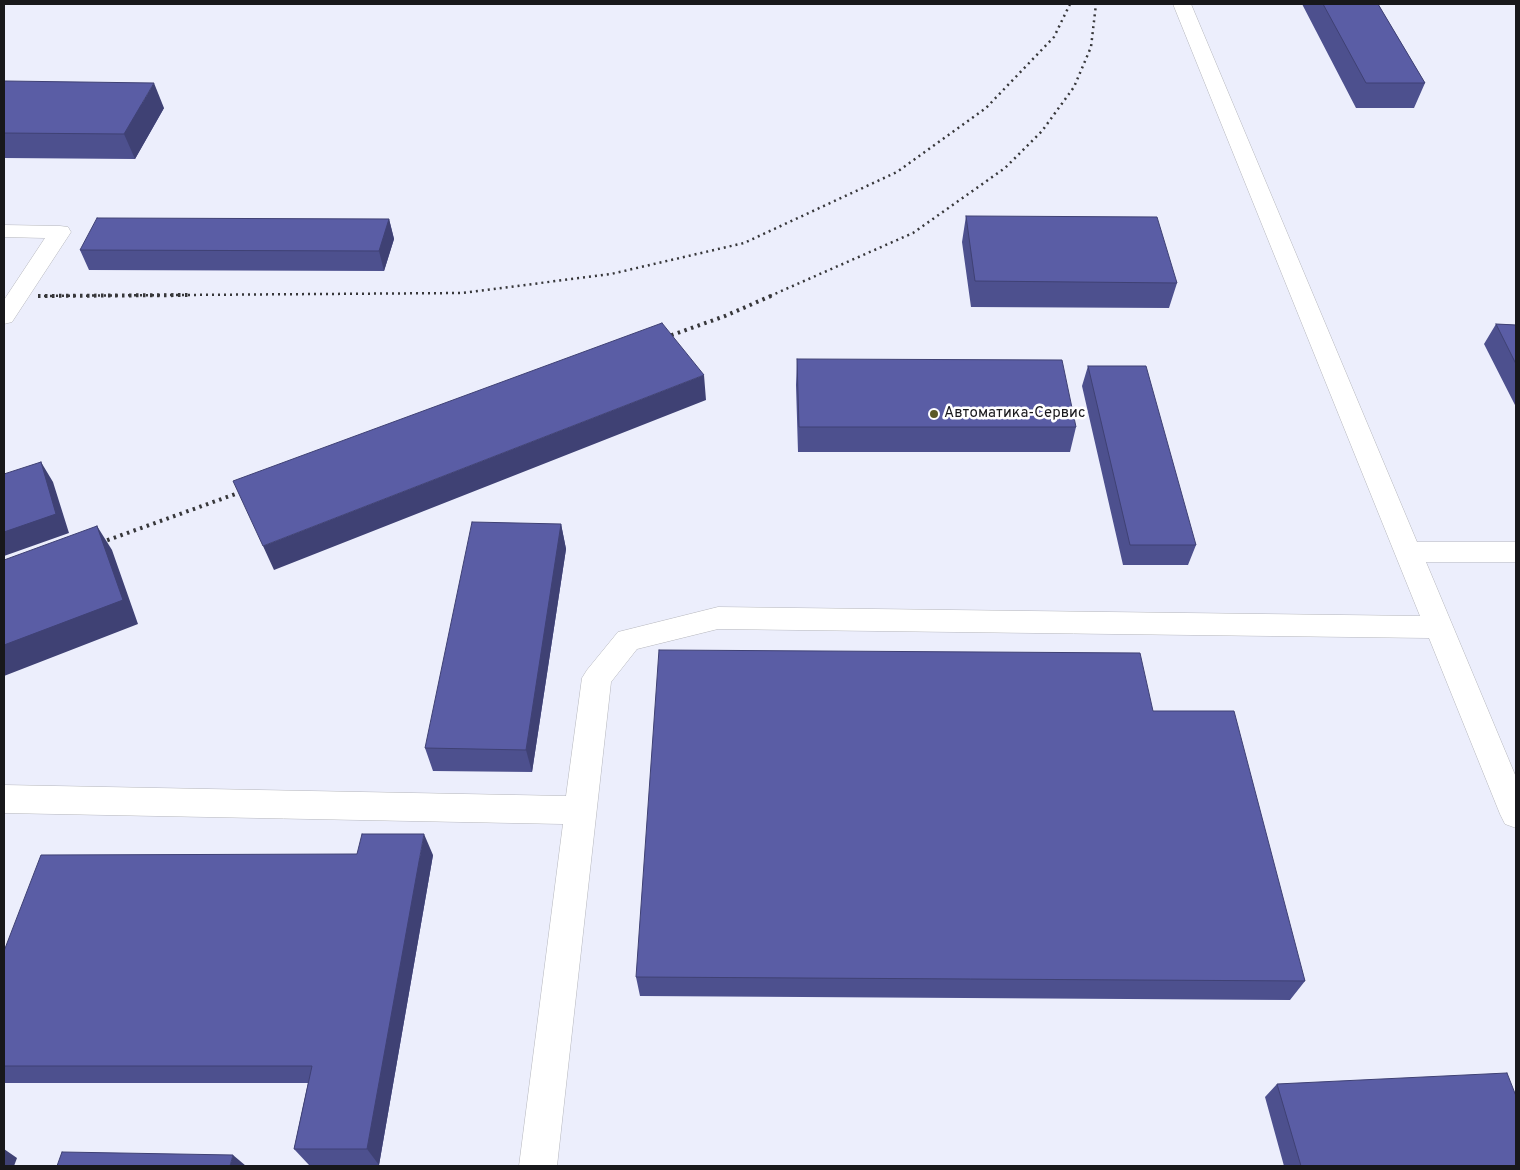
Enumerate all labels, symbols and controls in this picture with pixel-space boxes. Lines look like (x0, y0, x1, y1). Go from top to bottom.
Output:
place label: Автоматика-Сервис (944, 405, 1086, 423)
marker: Автоматика-Сервис (928, 408, 940, 420)

